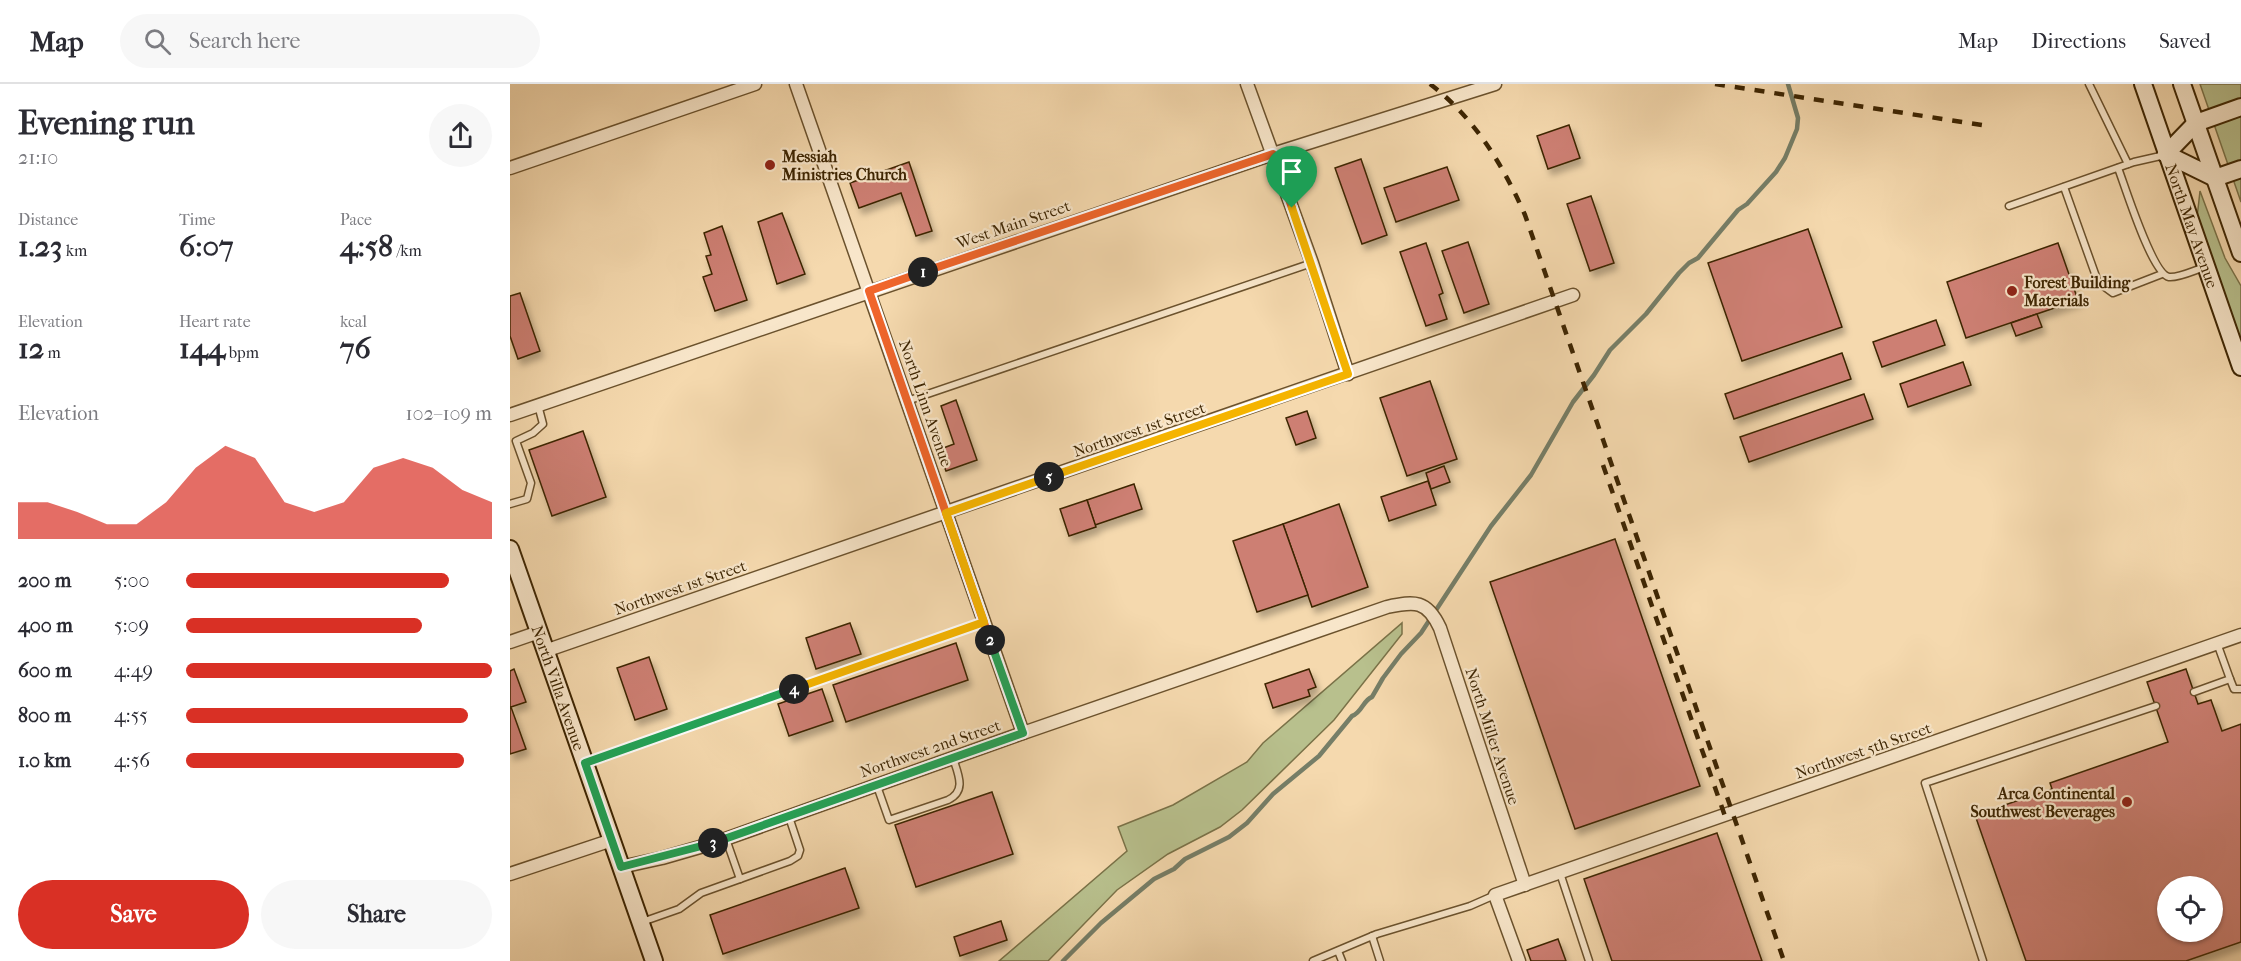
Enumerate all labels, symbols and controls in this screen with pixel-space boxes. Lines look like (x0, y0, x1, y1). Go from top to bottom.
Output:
search box (120, 14, 540, 68)
text: Map (30, 25, 84, 58)
icon: search (141, 25, 174, 58)
text: Search here (189, 28, 300, 54)
text: Map (1958, 29, 1998, 53)
text: Directions (2031, 29, 2126, 53)
text: Saved (2159, 29, 2211, 53)
text: Evening run (18, 104, 195, 143)
button: share (429, 104, 492, 167)
text: 21:10 (18, 146, 58, 169)
pin (1266, 146, 1317, 208)
place label: Messiah Ministries Church (781, 147, 908, 184)
icon: arrive (1275, 155, 1308, 188)
marker: Messiah Ministries Church (763, 158, 777, 172)
street label: North May Avenue (2161, 161, 2222, 291)
street label: West Main Street (953, 196, 1073, 253)
text: Distance (18, 210, 78, 229)
text: Time (179, 210, 215, 229)
text: Pace (340, 210, 372, 229)
text: 1.23 (18, 229, 62, 264)
text: 6:07 (179, 229, 234, 264)
text: 4:58 (340, 229, 393, 264)
text: km (62, 241, 87, 260)
text: /km (393, 241, 422, 260)
pin: 1 (908, 257, 938, 287)
text: 1 (920, 262, 926, 281)
place label: Forest Building Materials (2023, 273, 2130, 310)
marker: Forest Building Materials (2005, 284, 2019, 298)
text: Elevation (18, 312, 83, 331)
text: Heart rate (179, 312, 251, 331)
text: kcal (340, 312, 367, 331)
text: 12 (18, 331, 44, 366)
text: 144 (179, 331, 225, 366)
text: 76 (340, 331, 371, 366)
street label: North Linn Avenue (895, 337, 956, 469)
text: m (44, 343, 61, 362)
text: bpm (225, 343, 259, 362)
street label: Northwest 1st Street (1071, 398, 1208, 461)
text: Elevation (18, 402, 99, 425)
text: 102–109 m (405, 402, 492, 425)
pin: 5 (1034, 462, 1064, 492)
text: 5 (1046, 467, 1052, 486)
street label: Northwest 1st Street (612, 556, 749, 619)
text: 200 m (18, 569, 71, 592)
text: 5:00 (114, 569, 150, 592)
text: 400 m (18, 614, 73, 637)
text: 5:09 (114, 614, 149, 637)
street label: North Villa Avenue (527, 623, 589, 753)
pin: 2 (975, 625, 1005, 655)
text: 2 (986, 630, 994, 649)
text: 600 m (18, 659, 72, 682)
text: 4:49 (114, 659, 153, 682)
street label: North Miller Avenue (1461, 665, 1524, 807)
pin: 4 (779, 674, 809, 704)
text: 4 (789, 679, 799, 698)
text: 800 m (18, 704, 71, 727)
text: 4:55 (114, 704, 148, 727)
street label: Northwest 2nd Street (857, 715, 1003, 781)
street label: Northwest 5th Street (1792, 718, 1934, 783)
text: 1.0 km (18, 749, 71, 772)
text: 4:56 (114, 749, 150, 772)
place label: Arca Continental Southwest Beverages (1971, 784, 2116, 822)
marker: Arca Continental Southwest Beverages (2120, 795, 2134, 809)
pin: 3 (698, 828, 728, 858)
text: 3 (710, 833, 716, 852)
map controls (2157, 876, 2223, 942)
button: locate (2157, 876, 2223, 942)
button: Save (18, 880, 249, 949)
button: Share (261, 880, 492, 949)

